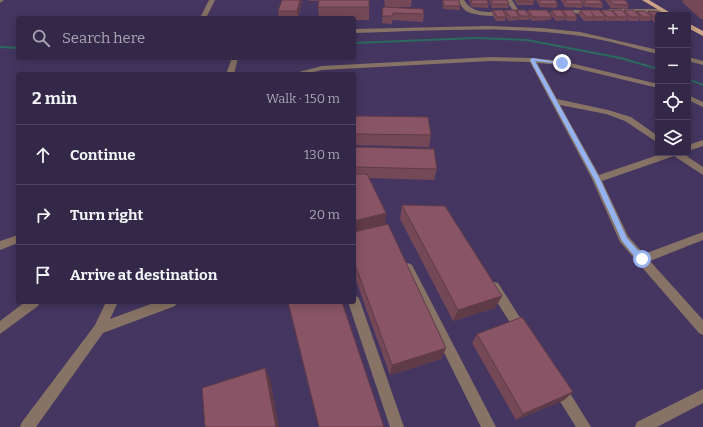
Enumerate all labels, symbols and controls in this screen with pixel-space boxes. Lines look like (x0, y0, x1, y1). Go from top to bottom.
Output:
map controls (655, 12, 691, 156)
button: + (655, 12, 691, 48)
search box (16, 16, 356, 60)
icon: search (30, 27, 52, 49)
text: Search here (62, 29, 145, 47)
button: − (655, 48, 691, 84)
route end (553, 54, 571, 72)
button: locate (655, 84, 691, 120)
text: 2 min (32, 88, 77, 109)
text: Walk · 150 m (266, 91, 340, 106)
button: layers (655, 120, 691, 156)
icon: ahead (32, 144, 54, 166)
text: Continue (70, 146, 136, 164)
text: 130 m (304, 147, 340, 162)
icon: right (32, 204, 54, 226)
text: Turn right (70, 206, 143, 224)
text: 20 m (310, 207, 340, 222)
route start (633, 250, 651, 268)
icon: arrive (32, 264, 54, 286)
text: Arrive at destination (70, 266, 217, 284)

